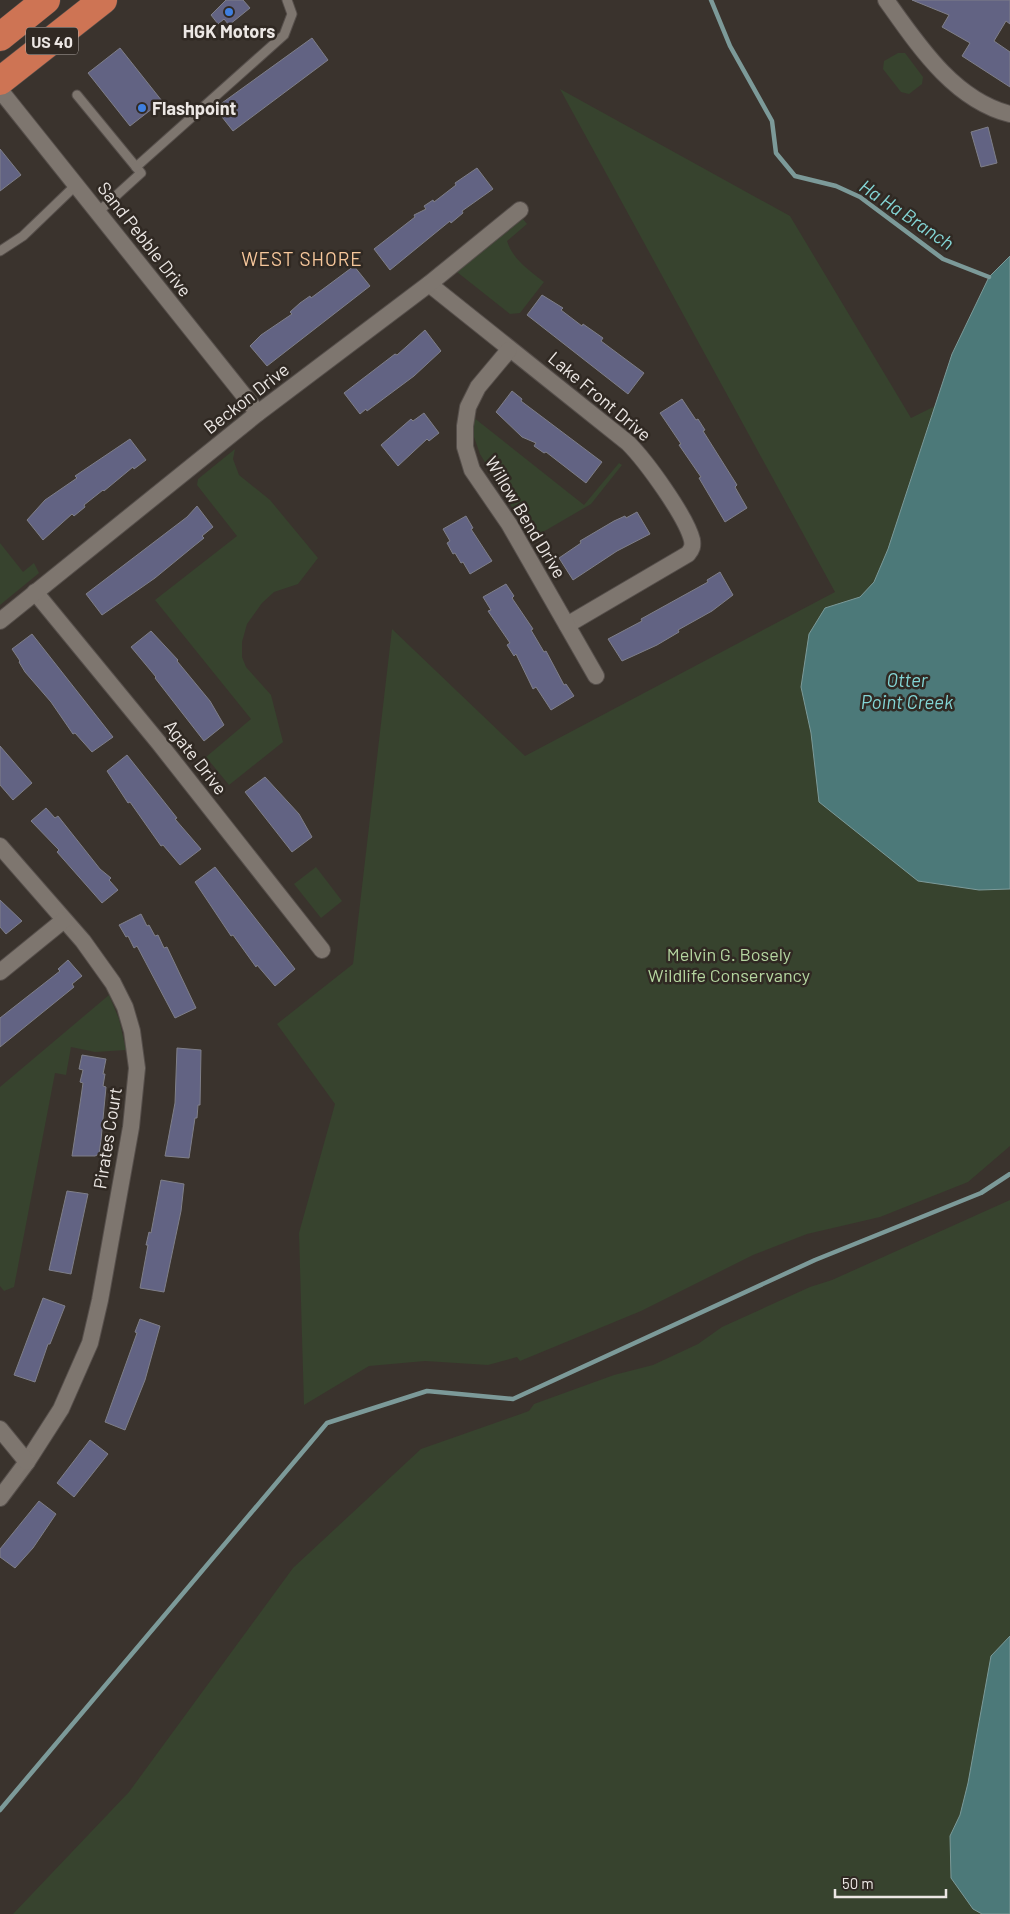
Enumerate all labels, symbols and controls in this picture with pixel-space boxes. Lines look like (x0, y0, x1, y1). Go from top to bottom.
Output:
marker: HGK Motors (223, 6, 235, 18)
place label: HGK Motors (183, 20, 275, 42)
road number: US 40 (26, 27, 78, 54)
place label: Flashpoint (152, 97, 236, 119)
marker: Flashpoint (136, 102, 148, 114)
water label: Ha Ha Branch (855, 174, 959, 254)
street label: Sand Pebble Drive (93, 177, 197, 301)
district label: WEST SHORE (241, 247, 363, 270)
street label: Lake Front Drive (544, 347, 656, 445)
street label: Beckon Drive (199, 358, 293, 438)
street label: Willow Bend Drive (481, 452, 571, 582)
water label: Otter Point Creek (861, 668, 954, 713)
street label: Agate Drive (160, 715, 232, 799)
park label: Melvin G. Bosely Wildlife Conservancy (648, 943, 810, 986)
street label: Pirates Court (88, 1086, 126, 1190)
scale bar (835, 1866, 946, 1898)
text: 50 m (842, 1874, 874, 1892)

